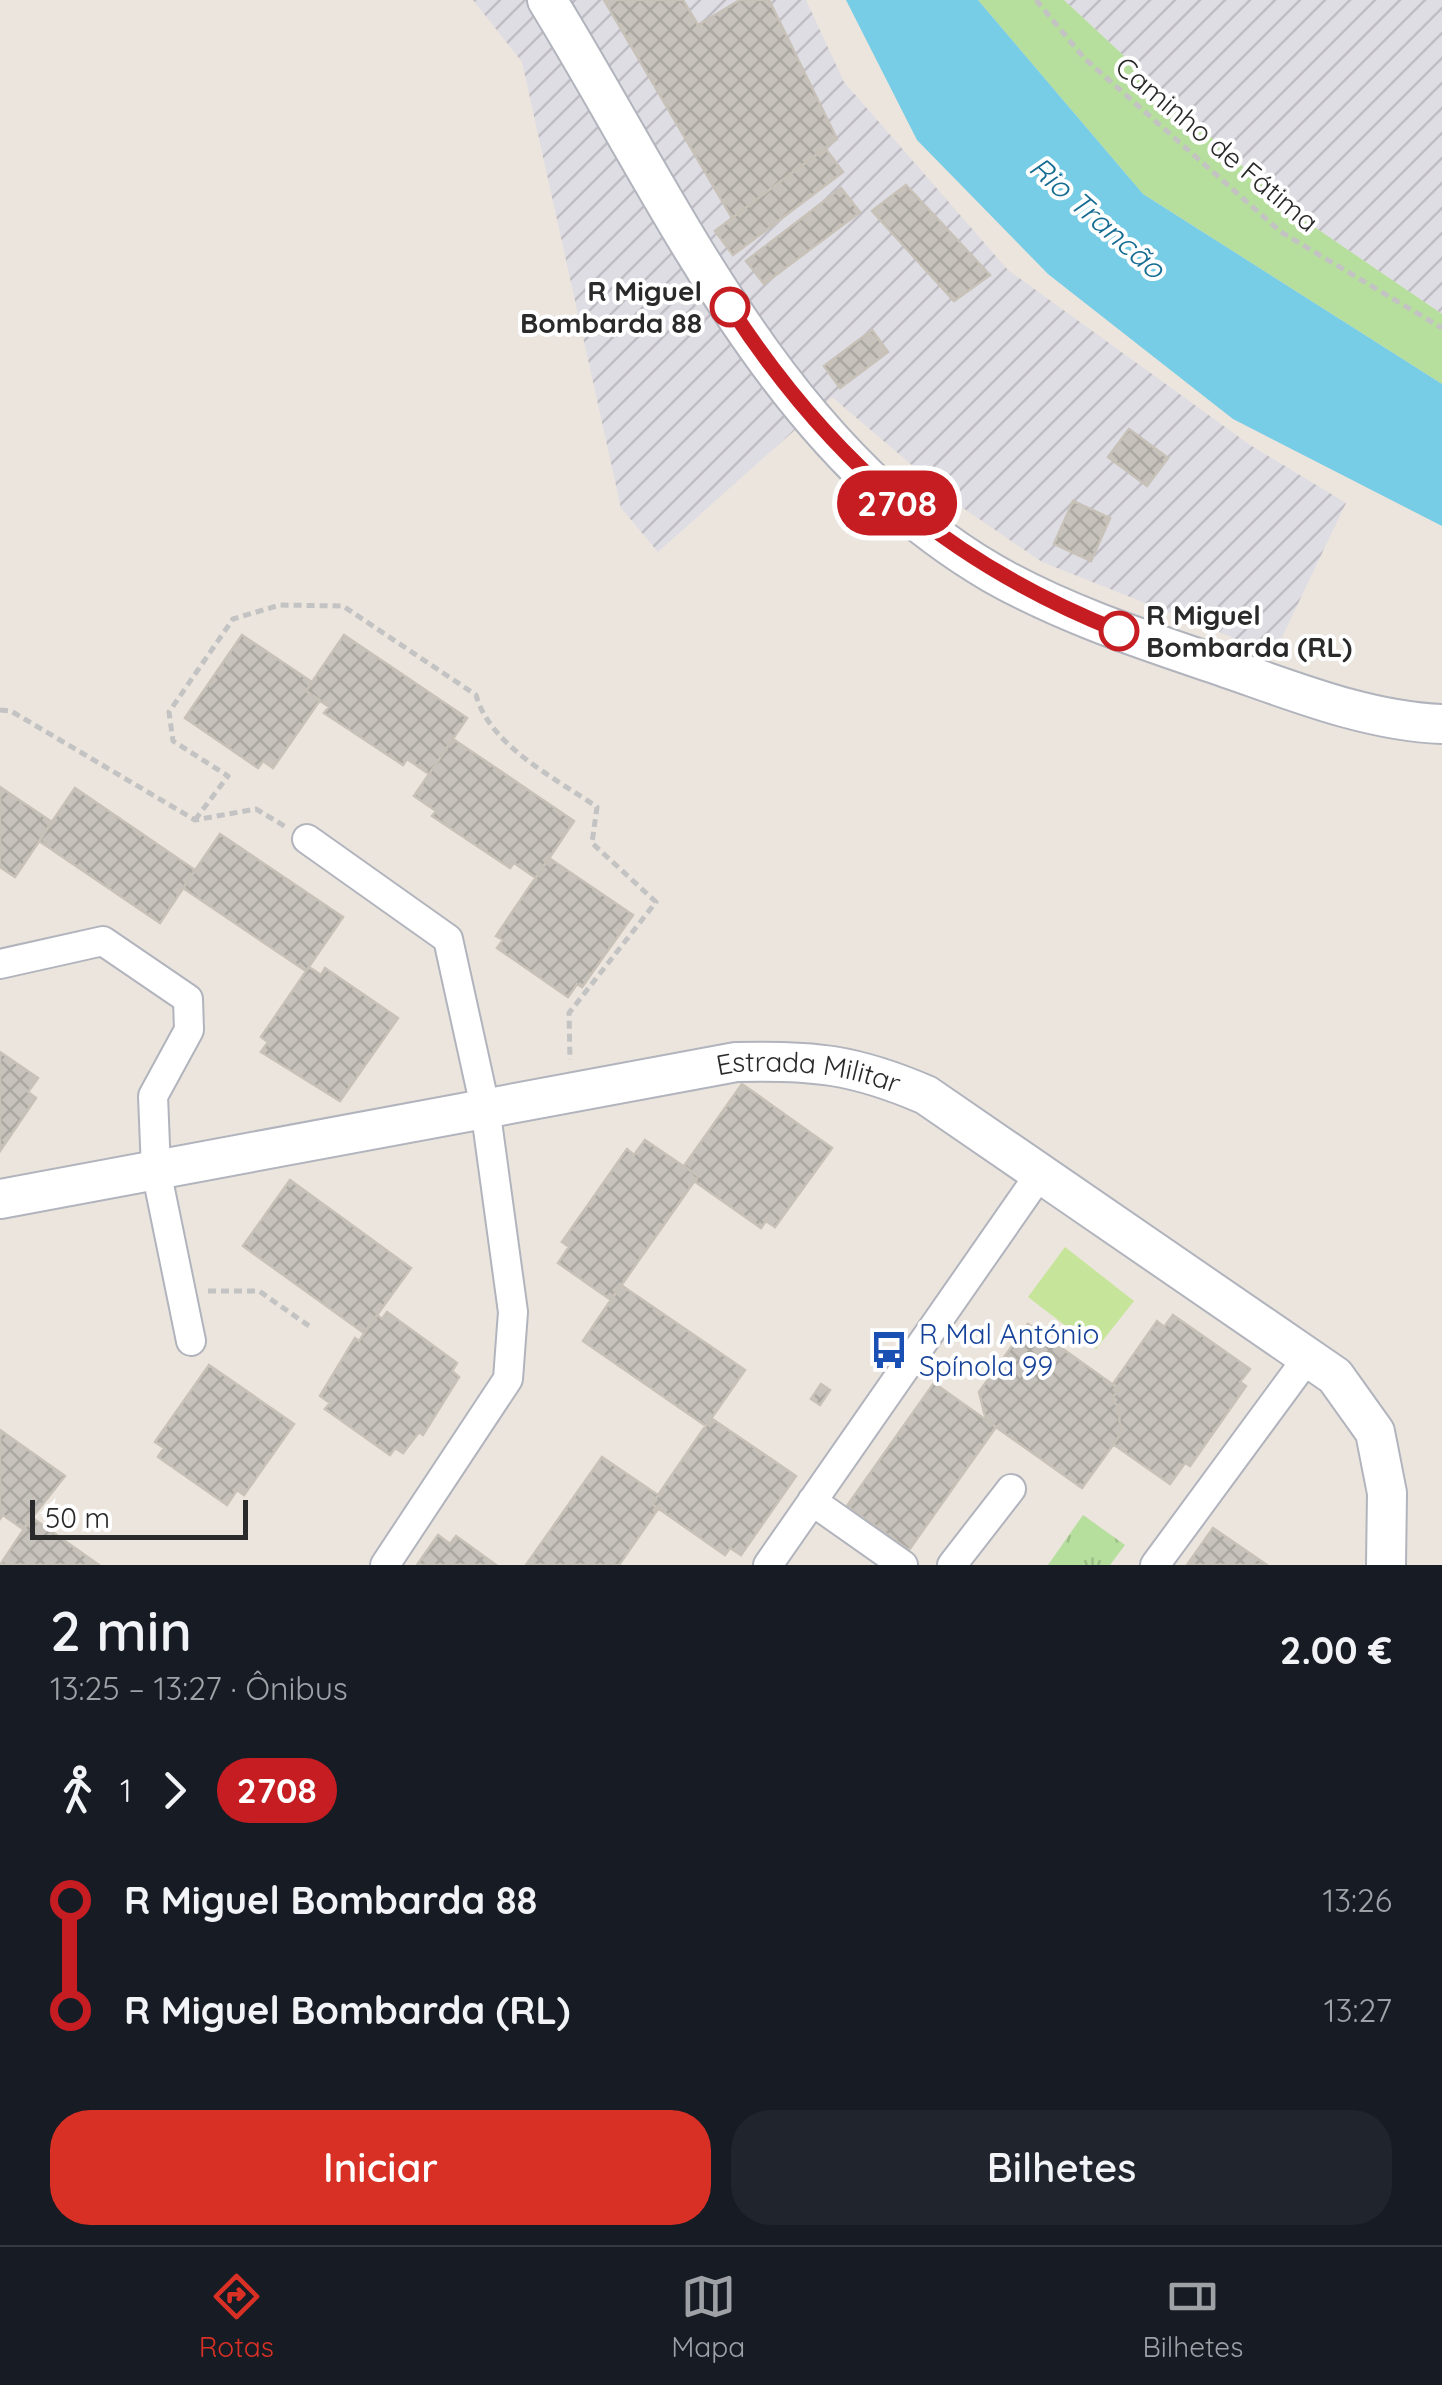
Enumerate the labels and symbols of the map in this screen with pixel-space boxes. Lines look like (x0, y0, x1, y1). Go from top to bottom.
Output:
street label: Caminho de Fátima (1109, 49, 1326, 239)
water label: Rio Trancão (1022, 148, 1175, 288)
place label: R Miguel Bombarda 88 (520, 273, 702, 340)
marker: R Miguel Bombarda 88 (711, 288, 749, 326)
line badge: 2708 (827, 470, 967, 536)
place label: R Miguel Bombarda (RL) (1146, 597, 1352, 664)
marker: R Miguel Bombarda (RL) (1100, 612, 1138, 650)
street label: Estrada Militar (713, 1044, 906, 1100)
place label: R Mal António Spínola 99 (919, 1316, 1099, 1383)
bus stop icon: R Mal António Spínola 99 (868, 1329, 910, 1371)
scale bar (30, 1495, 248, 1540)

